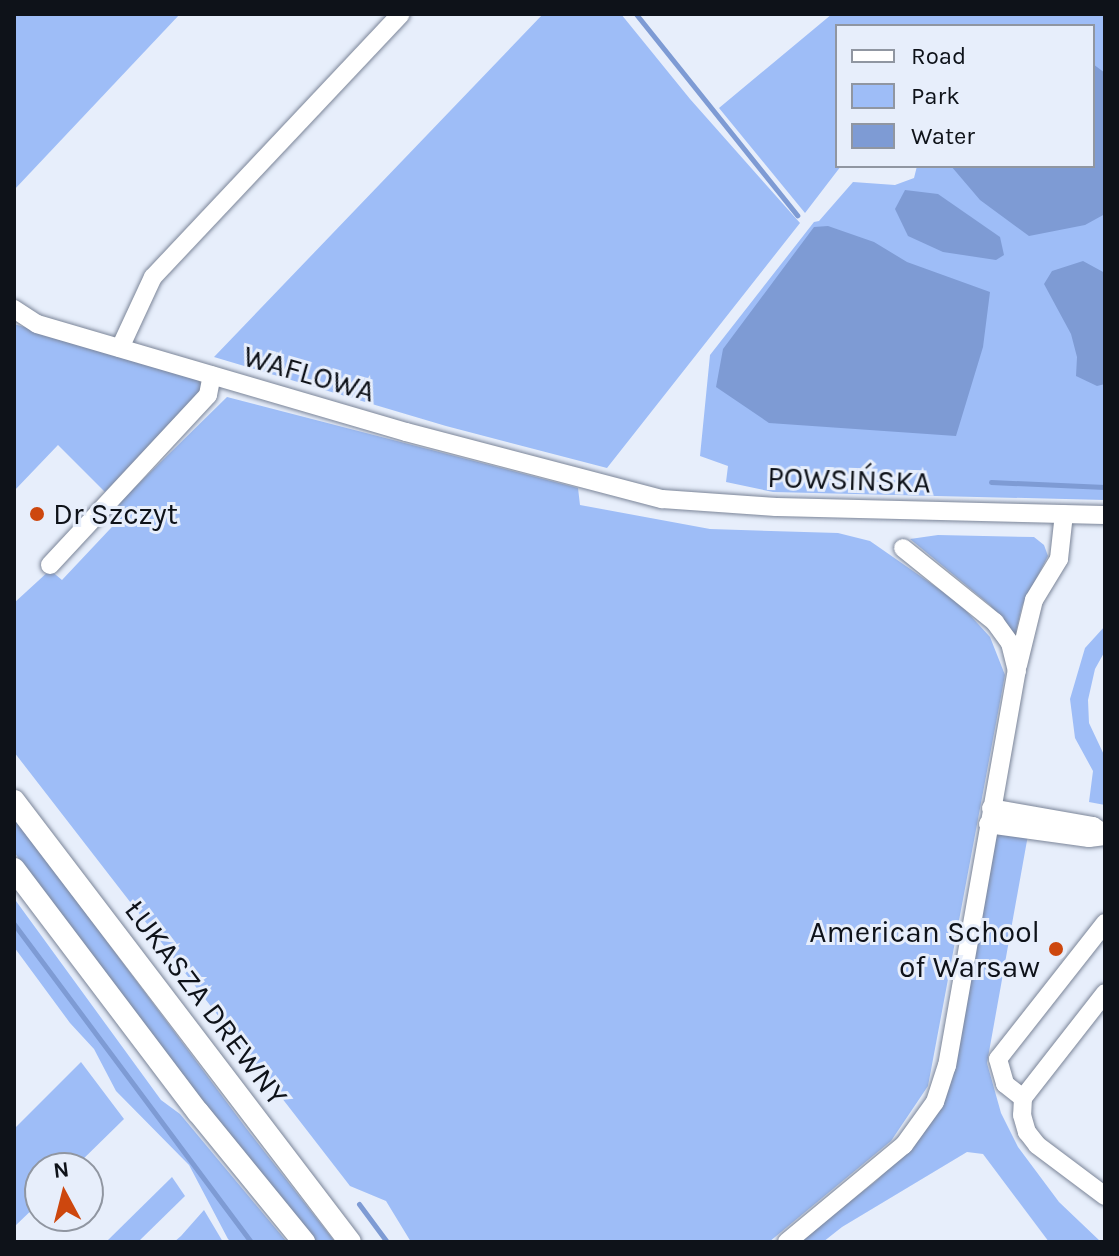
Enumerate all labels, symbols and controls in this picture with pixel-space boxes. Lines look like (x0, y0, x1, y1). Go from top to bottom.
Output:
legend (835, 24, 1095, 168)
text: Road (911, 42, 966, 70)
text: Park (911, 82, 960, 110)
text: Water (911, 122, 975, 150)
street label: WAFLOWA (239, 338, 379, 410)
street label: POWSIŃSKA (767, 459, 931, 501)
place label: Dr Szczyt (53, 496, 178, 532)
marker: Dr Szczyt (28, 505, 46, 523)
street label: ŁUKASZA DREWNY (117, 893, 295, 1113)
place label: American School of Warsaw (809, 914, 1040, 984)
marker: American School of Warsaw (1047, 940, 1065, 958)
north arrow (24, 1152, 104, 1232)
text: N (52, 1156, 71, 1184)

